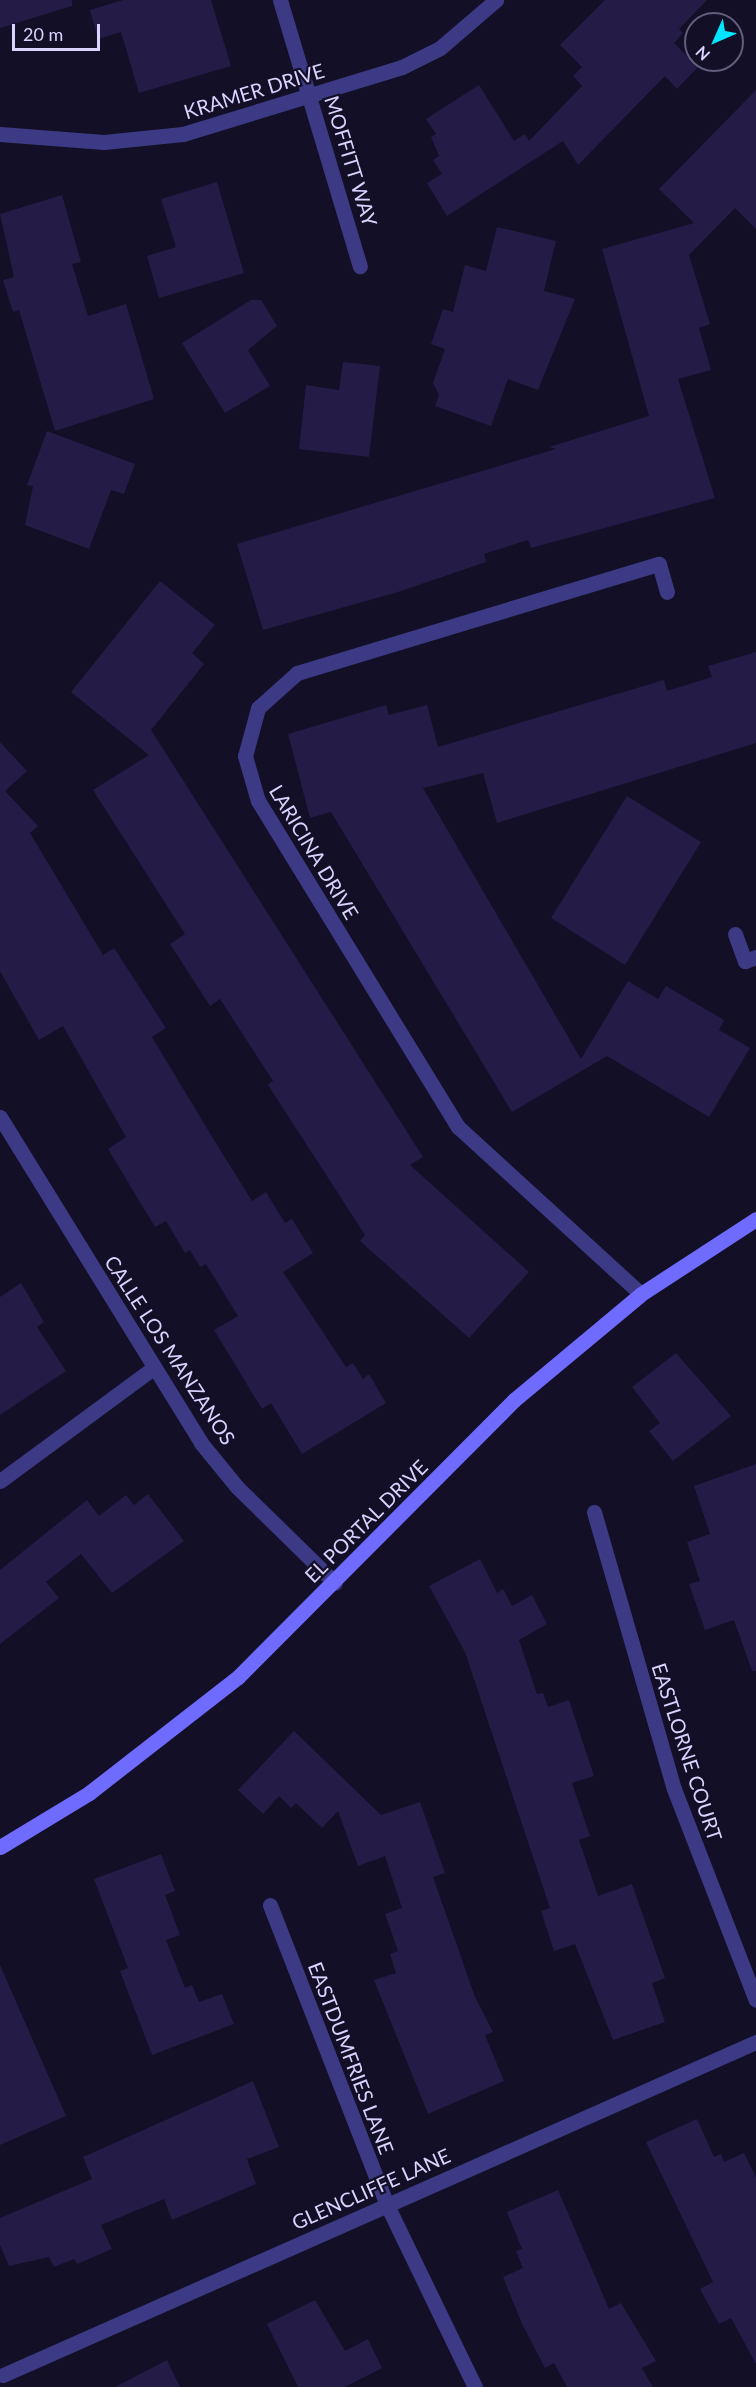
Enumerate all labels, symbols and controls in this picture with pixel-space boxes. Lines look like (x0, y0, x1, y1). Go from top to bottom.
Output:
scale bar (15, 12, 104, 50)
north arrow (684, 12, 744, 72)
text: 20 m (23, 23, 63, 45)
text: N (691, 43, 713, 65)
street label: KRAMER DRIVE (181, 58, 327, 124)
street label: MOFFITT WAY (320, 92, 382, 230)
street label: LARICINA DRIVE (264, 780, 364, 924)
street label: CALLE LOS MANZANOS (100, 1251, 240, 1449)
street label: EL PORTAL DRIVE (299, 1454, 433, 1588)
street label: EASTLORNE COURT (647, 1660, 727, 1844)
street label: EASTDUMFRIES LANE (303, 1959, 399, 2157)
street label: GLENCLIFFE LANE (288, 2143, 454, 2235)

